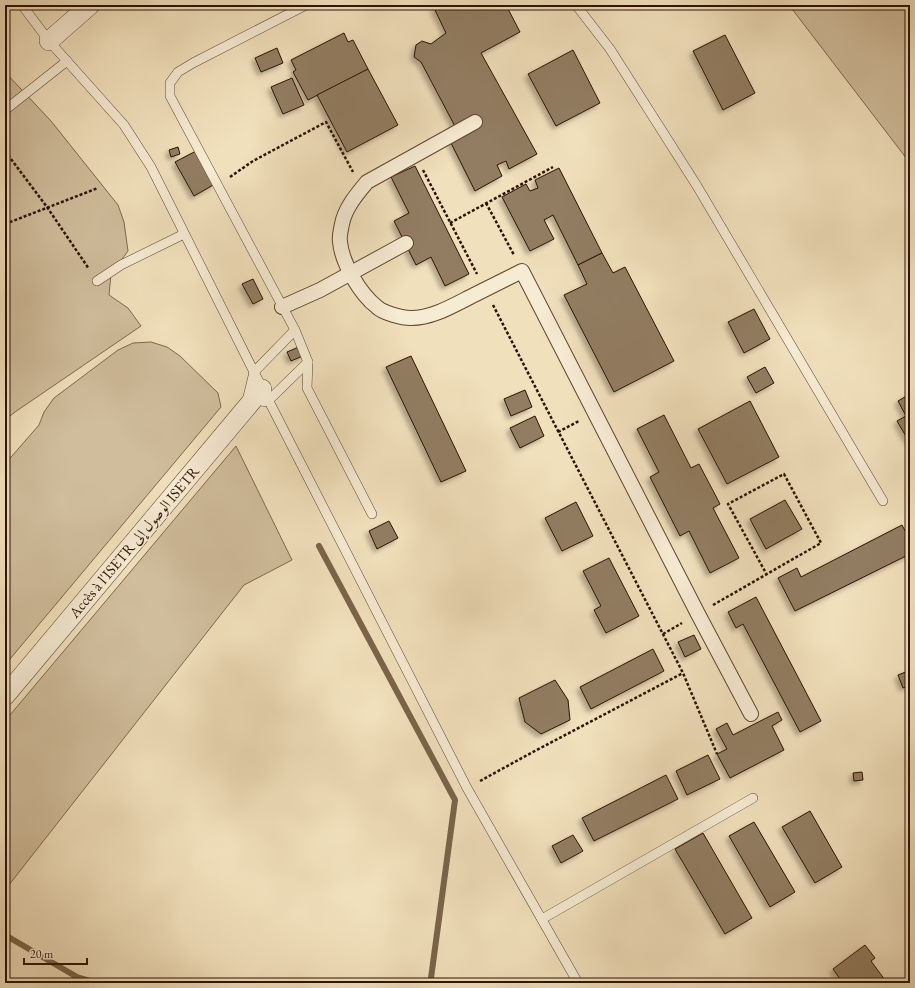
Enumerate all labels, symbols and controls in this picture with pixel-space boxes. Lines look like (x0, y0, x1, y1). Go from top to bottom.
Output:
street label: Accès à l'ISETR الوصول إلى ISETR (64, 462, 204, 623)
scale bar (24, 940, 87, 966)
text: 20 m (30, 946, 54, 962)

